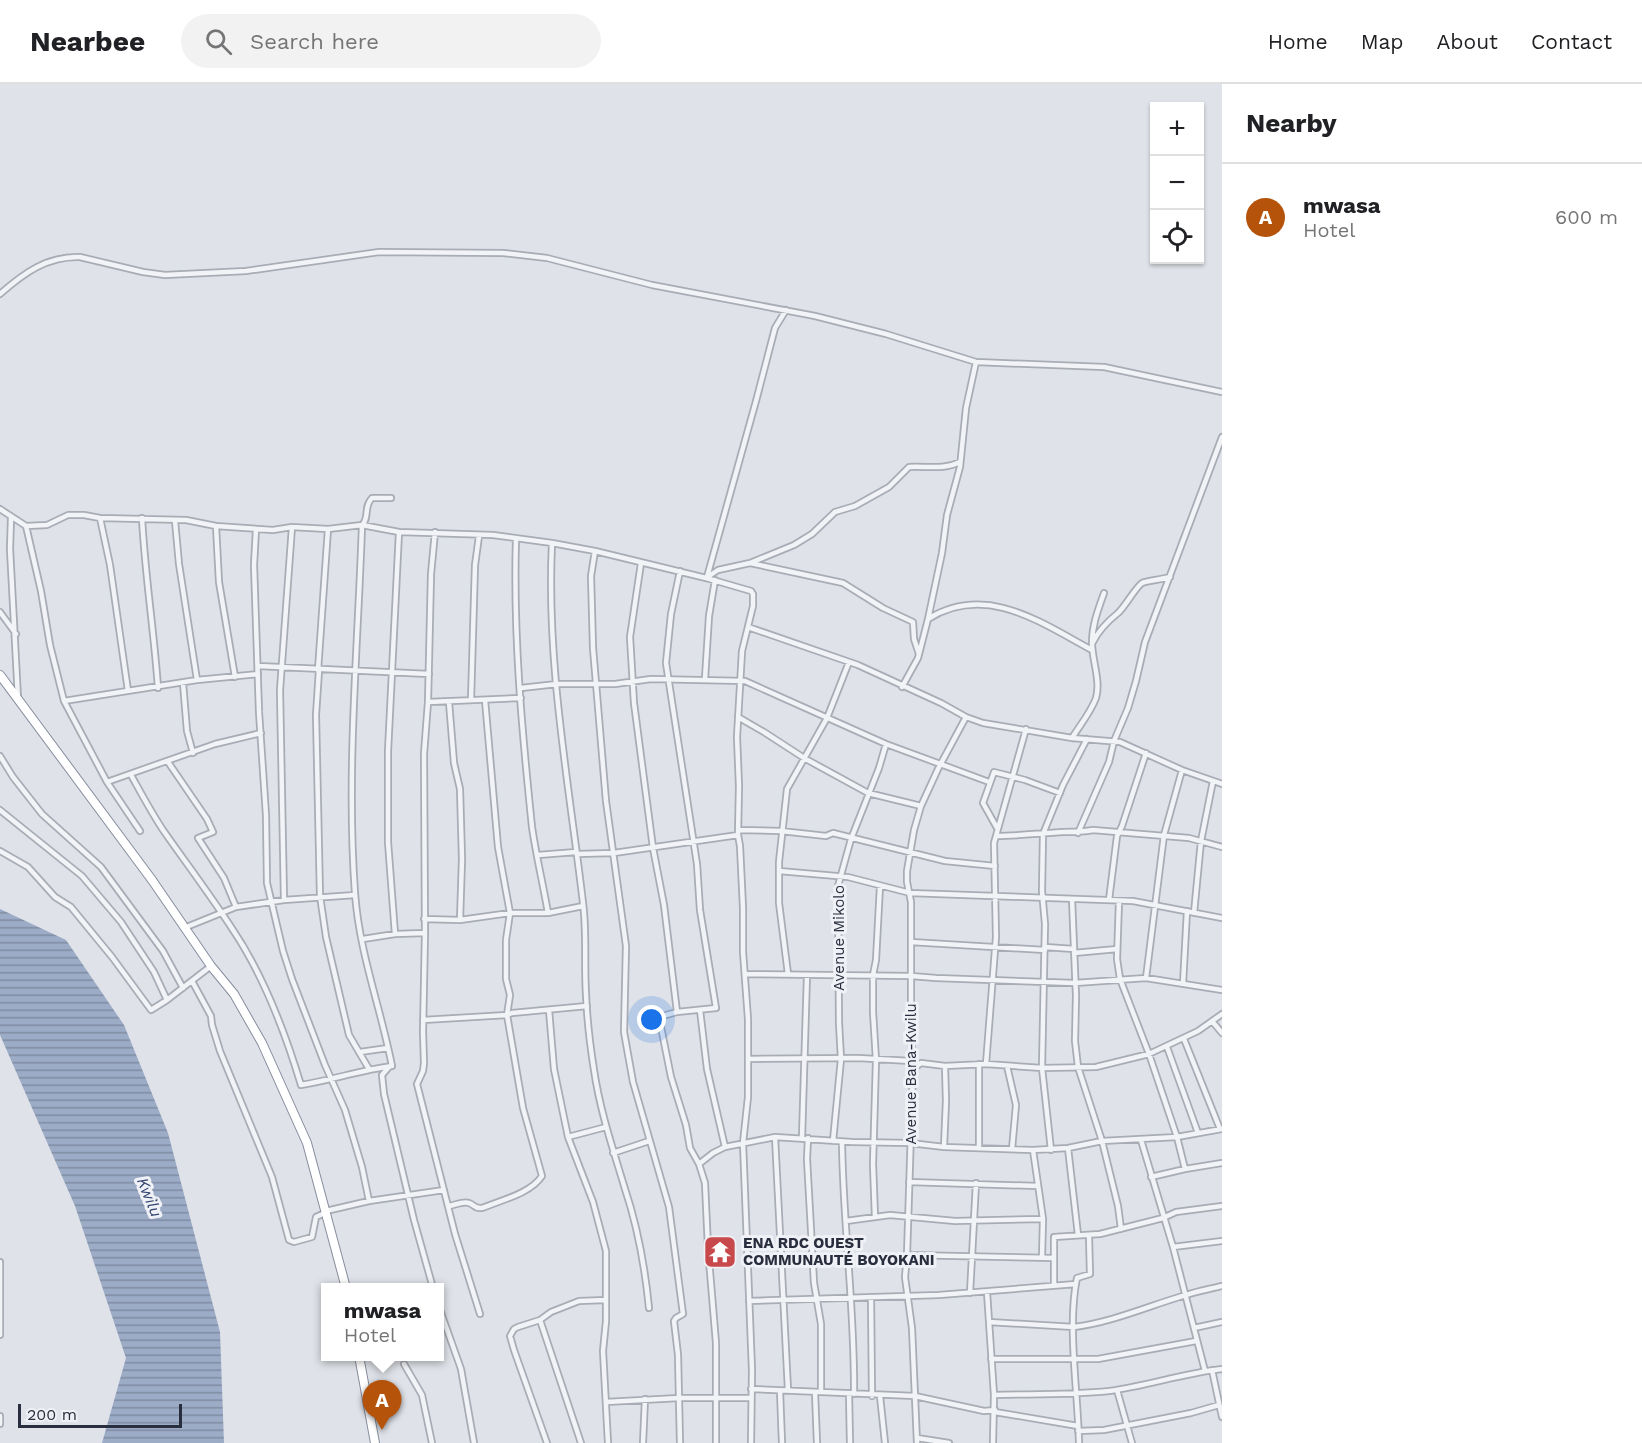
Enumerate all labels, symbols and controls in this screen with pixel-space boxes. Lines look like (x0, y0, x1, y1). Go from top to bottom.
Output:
search box (181, 14, 601, 68)
text: Nearbee (30, 25, 145, 58)
icon: search (202, 25, 235, 58)
text: Search here (250, 29, 379, 54)
text: Home (1268, 29, 1328, 54)
text: Map (1361, 29, 1404, 54)
text: About (1437, 29, 1498, 54)
text: Contact (1531, 29, 1612, 54)
map controls (1150, 102, 1204, 264)
button: + (1150, 102, 1204, 156)
text: Nearby (1246, 108, 1337, 138)
button: − (1150, 156, 1204, 210)
text: mwasa (1303, 193, 1381, 218)
text: A (1259, 205, 1272, 229)
text: 600 m (1555, 205, 1618, 229)
button: locate (1150, 210, 1204, 264)
text: Hotel (1303, 218, 1355, 242)
street label: Avenue Mikolo (830, 885, 848, 991)
street label: Avenue Bana-Kwilu (902, 1003, 920, 1145)
your location (637, 1005, 666, 1034)
water label: Kwilu (133, 1175, 166, 1220)
temple icon: ENA RDC OUEST COMMUNAUTÉ BOYOKANI (702, 1234, 738, 1270)
place label: ENA RDC OUEST COMMUNAUTÉ BOYOKANI (743, 1234, 935, 1269)
popup (321, 1283, 444, 1361)
text: mwasa (344, 1298, 421, 1323)
text: Hotel (344, 1323, 396, 1347)
pin: A (362, 1380, 401, 1430)
scale bar (18, 1401, 182, 1428)
text: 200 m (27, 1405, 77, 1424)

